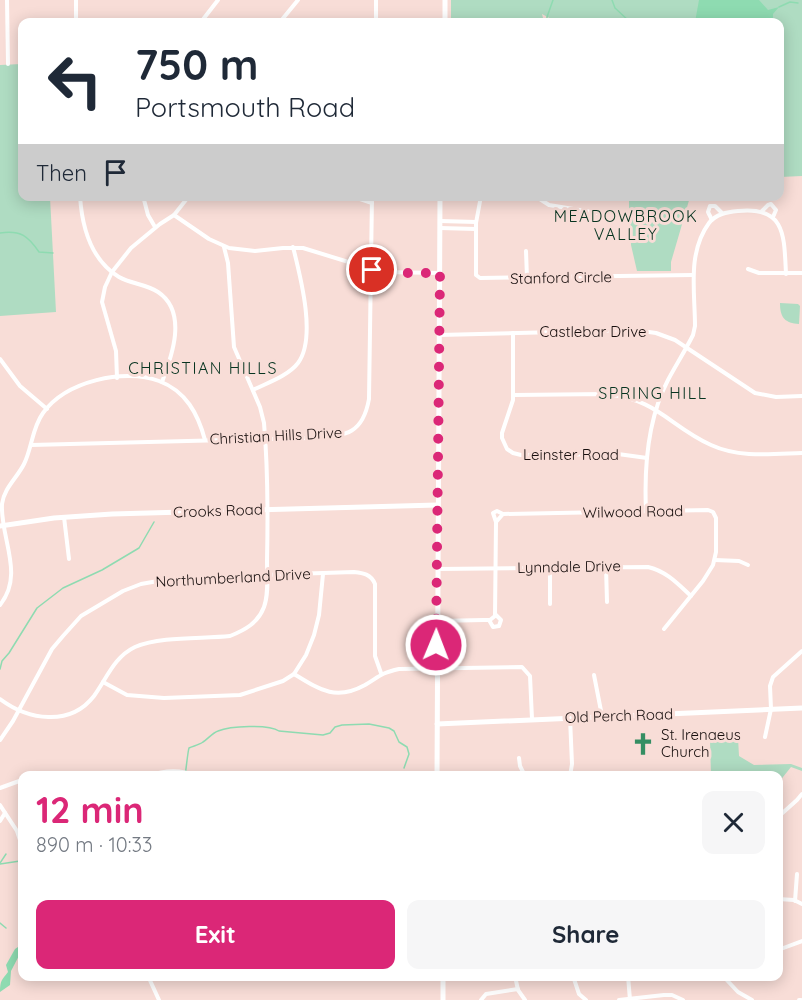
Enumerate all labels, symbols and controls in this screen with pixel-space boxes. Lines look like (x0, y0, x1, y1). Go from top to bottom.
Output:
text: 750 m (135, 38, 259, 91)
icon: left (36, 42, 114, 120)
text: Portsmouth Road (135, 90, 355, 124)
icon: arrive (99, 156, 132, 189)
text: Then (36, 159, 87, 187)
district label: MEADOWBROOK VALLEY (554, 206, 698, 244)
pin (346, 244, 397, 295)
icon: arrive (355, 253, 388, 286)
street label: Stanford Circle (510, 267, 612, 288)
street label: Castlebar Drive (540, 322, 646, 341)
district label: CHRISTIAN HILLS (128, 358, 278, 378)
district label: SPRING HILL (598, 383, 708, 403)
street label: Christian Hills Drive (209, 423, 343, 448)
street label: Leinster Road (523, 445, 619, 464)
street label: Crooks Road (173, 499, 263, 522)
street label: Wilwood Road (582, 501, 684, 522)
street label: Lynndale Drive (517, 556, 621, 577)
street label: Northumberland Drive (155, 564, 311, 591)
position arrow (404, 613, 468, 677)
street label: Old Perch Road (565, 704, 673, 727)
place label: St. Irenaeus Church (661, 725, 741, 761)
church icon: St. Irenaeus Church (630, 731, 656, 757)
text: 12 min (36, 787, 144, 832)
button: close (702, 791, 765, 854)
text: 890 m · 10:33 (36, 832, 152, 857)
button: Exit (36, 900, 395, 969)
button: Share (407, 900, 765, 969)

